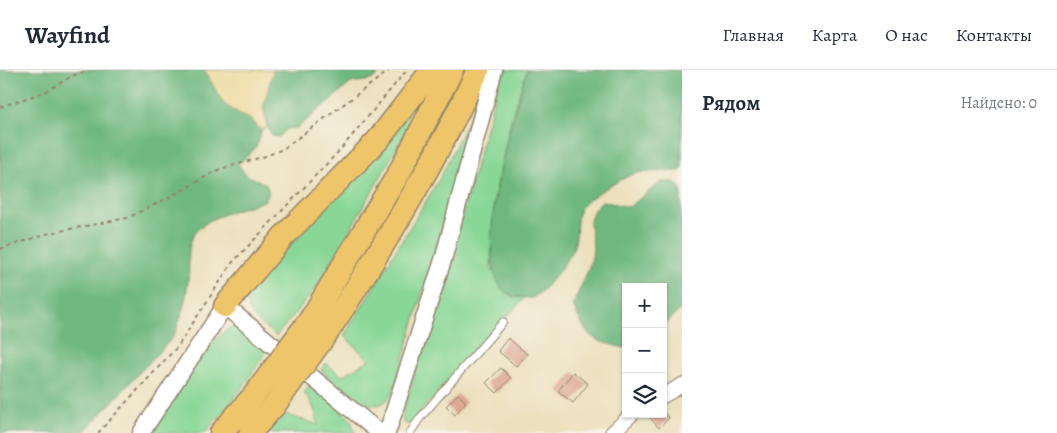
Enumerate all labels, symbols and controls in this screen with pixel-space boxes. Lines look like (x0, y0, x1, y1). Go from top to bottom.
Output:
text: Wayfind (25, 19, 110, 51)
text: Главная (723, 23, 784, 47)
text: Карта (812, 23, 857, 47)
text: О нас (885, 23, 928, 47)
text: Контакты (956, 23, 1032, 47)
text: Рядом (702, 89, 760, 117)
text: Найдено: 0 (960, 92, 1037, 114)
map controls (622, 283, 667, 418)
button: + (622, 283, 667, 328)
button: − (622, 328, 667, 373)
button: layers (622, 373, 667, 418)

